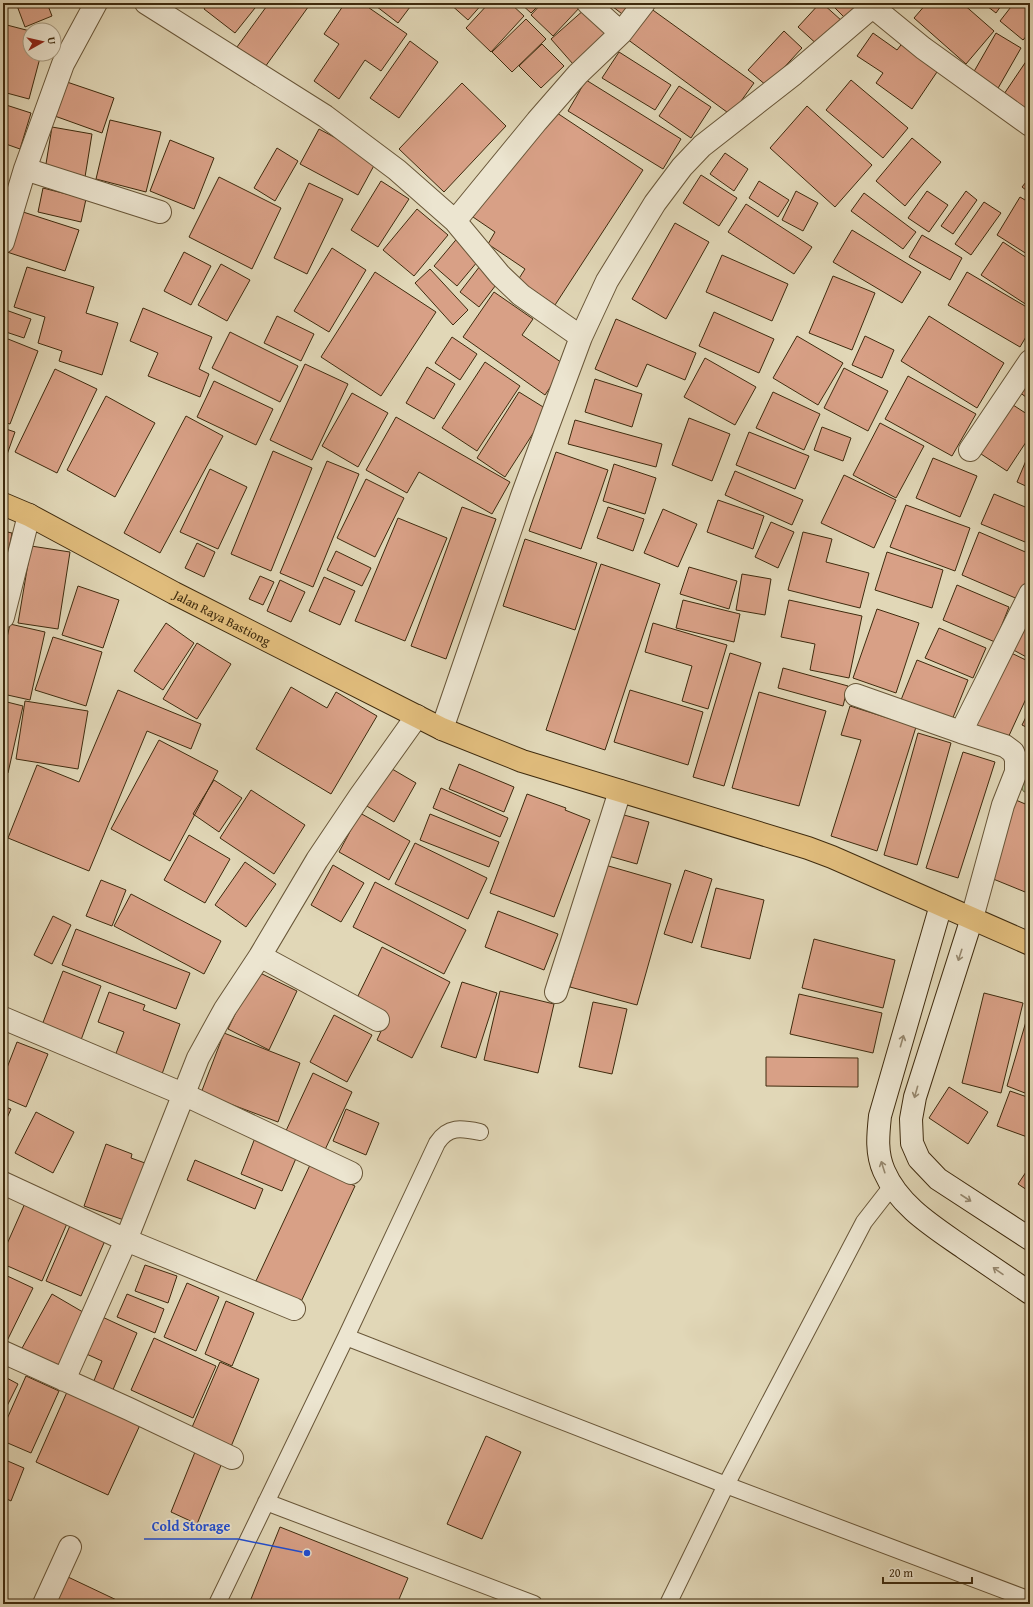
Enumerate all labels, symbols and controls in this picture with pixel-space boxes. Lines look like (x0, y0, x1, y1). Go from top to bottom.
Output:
north arrow (22, 22, 62, 62)
text: U (43, 36, 60, 46)
street label: Jalan Raya Bastiong (169, 584, 275, 650)
one-way arrow (956, 949, 963, 962)
one-way arrow (899, 1034, 906, 1047)
one-way arrow (912, 1086, 919, 1099)
one-way arrow (879, 1160, 886, 1173)
one-way arrow (961, 1193, 972, 1202)
one-way arrow (993, 1267, 1004, 1275)
callout: Cold Storage (144, 1513, 238, 1539)
text: Cold Storage (152, 1516, 230, 1536)
scale bar (883, 1559, 972, 1585)
text: 20 m (889, 1564, 913, 1581)

